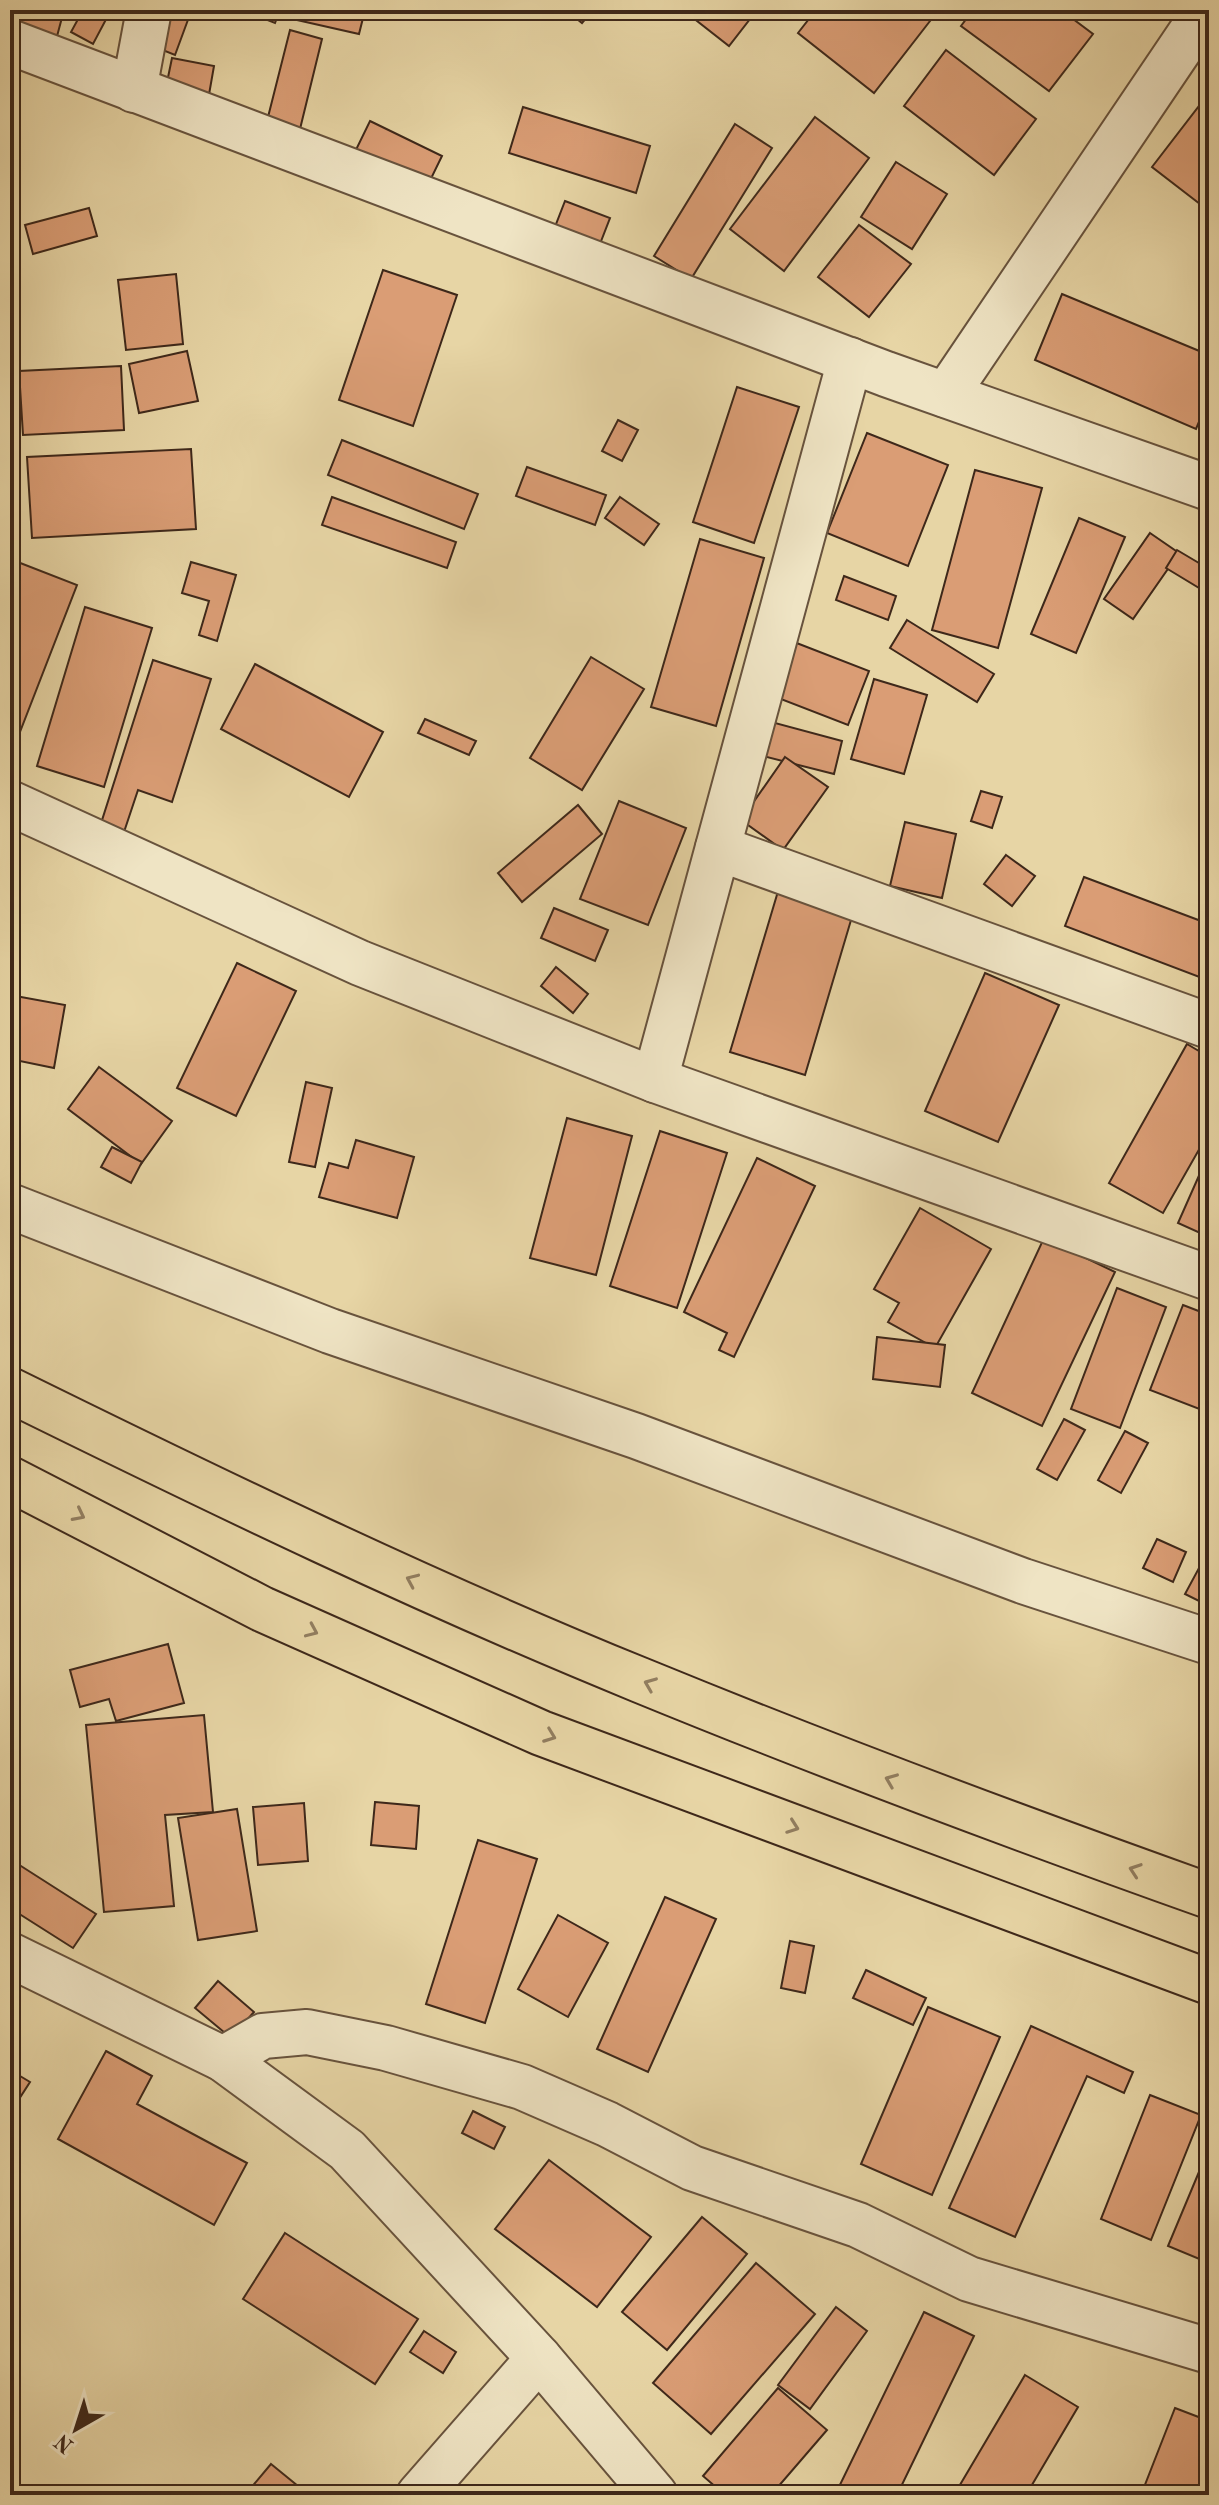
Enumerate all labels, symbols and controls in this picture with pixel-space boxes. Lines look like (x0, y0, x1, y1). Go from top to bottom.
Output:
one-way arrow (71, 1505, 86, 1520)
one-way arrow (405, 1574, 420, 1590)
one-way arrow (303, 1621, 318, 1637)
one-way arrow (644, 1677, 658, 1694)
one-way arrow (542, 1726, 556, 1743)
one-way arrow (885, 1773, 899, 1790)
one-way arrow (785, 1817, 799, 1834)
one-way arrow (1129, 1863, 1143, 1879)
north arrow (36, 2389, 116, 2469)
text: N (51, 2429, 78, 2457)

